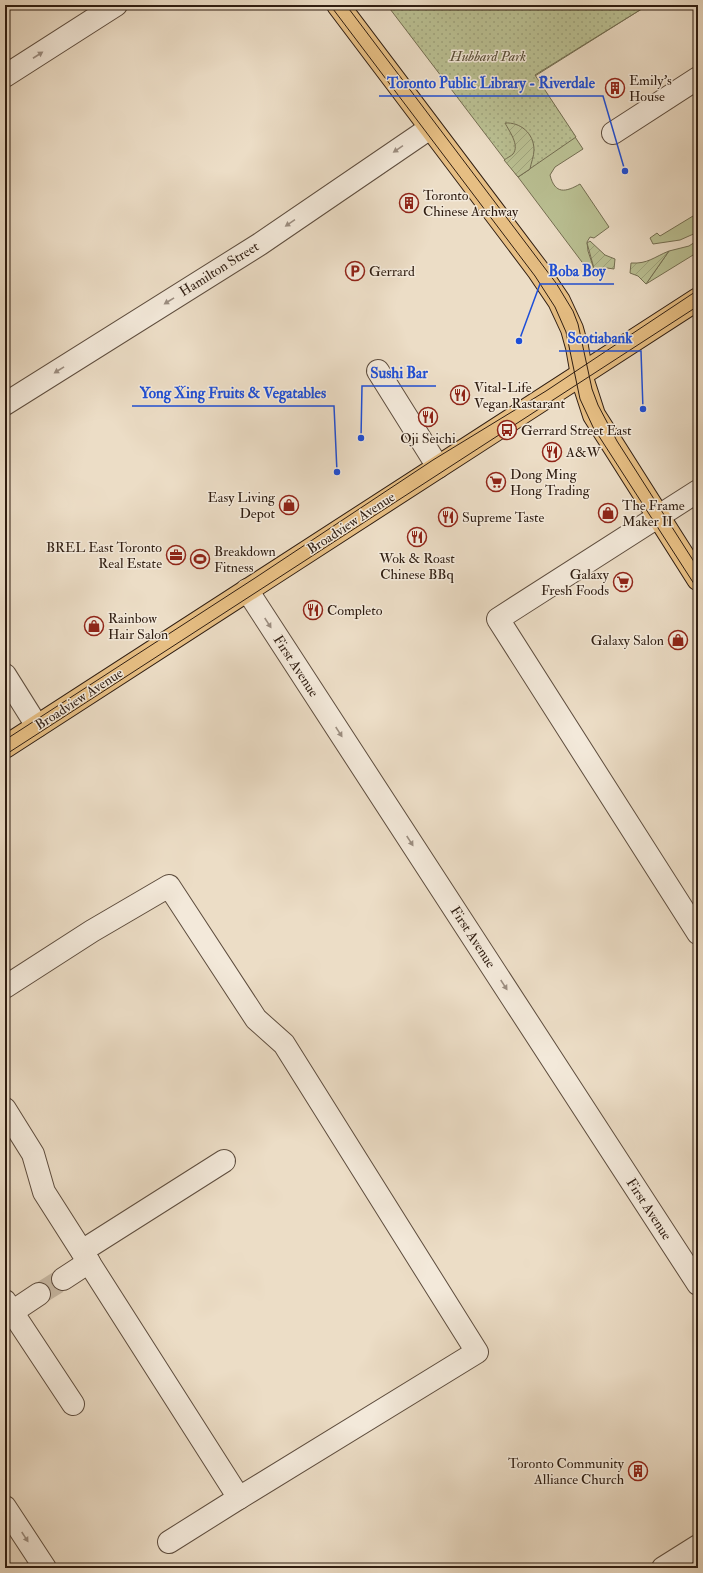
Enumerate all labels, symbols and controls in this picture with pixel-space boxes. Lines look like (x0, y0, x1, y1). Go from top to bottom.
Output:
park label: Hubbard Park (449, 48, 526, 65)
one-way arrow (32, 52, 44, 59)
callout: Toronto Public Library - Riverdale (379, 69, 603, 96)
place label: Emily's House (629, 72, 672, 105)
text: Toronto Public Library - Riverdale (386, 74, 596, 94)
building icon: Emily's House (604, 77, 626, 99)
one-way arrow (392, 145, 403, 153)
place label: Toronto Chinese Archway (423, 187, 519, 221)
building icon: Toronto Chinese Archway (398, 192, 420, 214)
one-way arrow (285, 219, 296, 227)
street label: Hamilton Street (176, 238, 262, 300)
callout: Boba Boy (540, 257, 614, 284)
parking icon: Gerrard (344, 260, 366, 282)
text: Boba Boy (548, 262, 607, 282)
place label: Gerrard (369, 263, 415, 280)
one-way arrow (163, 297, 175, 304)
callout: Scotiabank (559, 324, 641, 351)
text: Scotiabank (567, 329, 633, 348)
callout: Sushi Bar (362, 359, 436, 386)
text: Sushi Bar (370, 364, 428, 383)
one-way arrow (54, 366, 64, 374)
callout: Yong Xing Fruits & Vegatables (132, 379, 334, 406)
place label: Vital-Life Vegan Rastarant (474, 379, 565, 412)
text: Yong Xing Fruits & Vegatables (139, 384, 326, 404)
restaurant icon: Vital-Life Vegan Rastarant (449, 384, 471, 406)
restaurant icon: Oji Seichi (417, 406, 439, 428)
bus stop icon: Gerrard Street East (496, 419, 518, 441)
place label: Gerrard Street East (521, 422, 632, 439)
place label: Oji Seichi (400, 430, 456, 447)
restaurant icon: A&W (541, 441, 563, 463)
place label: A&W (565, 444, 602, 461)
place label: Dong Ming Hong Trading (510, 466, 591, 499)
supermarket icon: Dong Ming Hong Trading (485, 471, 507, 493)
street label: Broadview Avenue (304, 488, 398, 558)
place label: Easy Living Depot (208, 489, 276, 523)
shop icon: Easy Living Depot (278, 494, 300, 516)
place label: The Frame Maker II (622, 497, 685, 530)
shop icon: The Frame Maker II (597, 502, 619, 524)
restaurant icon: Supreme Taste (437, 506, 459, 528)
place label: Supreme Taste (462, 509, 545, 527)
restaurant icon: Wok & Roast Chinese BBq (406, 526, 428, 548)
place label: BREL East Toronto Real Estate (46, 539, 162, 572)
place label: Breakdown Fitness (214, 543, 276, 576)
office icon: BREL East Toronto Real Estate (165, 544, 187, 566)
sports icon: Breakdown Fitness (189, 548, 211, 570)
place label: Wok & Roast Chinese BBq (378, 550, 455, 583)
place label: Galaxy Fresh Foods (541, 566, 610, 599)
supermarket icon: Galaxy Fresh Foods (612, 571, 634, 593)
restaurant icon: Completo (302, 599, 324, 621)
place label: Completo (327, 602, 383, 620)
place label: Rainbow Hair Salon (108, 610, 168, 643)
shop icon: Rainbow Hair Salon (83, 615, 105, 637)
one-way arrow (265, 617, 272, 629)
shop icon: Galaxy Salon (667, 629, 689, 651)
street label: First Avenue (270, 632, 322, 700)
place label: Galaxy Salon (591, 632, 664, 650)
street label: Broadview Avenue (32, 664, 126, 734)
one-way arrow (335, 727, 343, 737)
one-way arrow (406, 836, 414, 846)
street label: First Avenue (447, 903, 499, 971)
one-way arrow (500, 980, 508, 990)
street label: First Avenue (623, 1175, 675, 1243)
place label: Toronto Community Alliance Church (508, 1455, 625, 1488)
building icon: Toronto Community Alliance Church (627, 1460, 649, 1482)
one-way arrow (21, 1532, 29, 1543)

